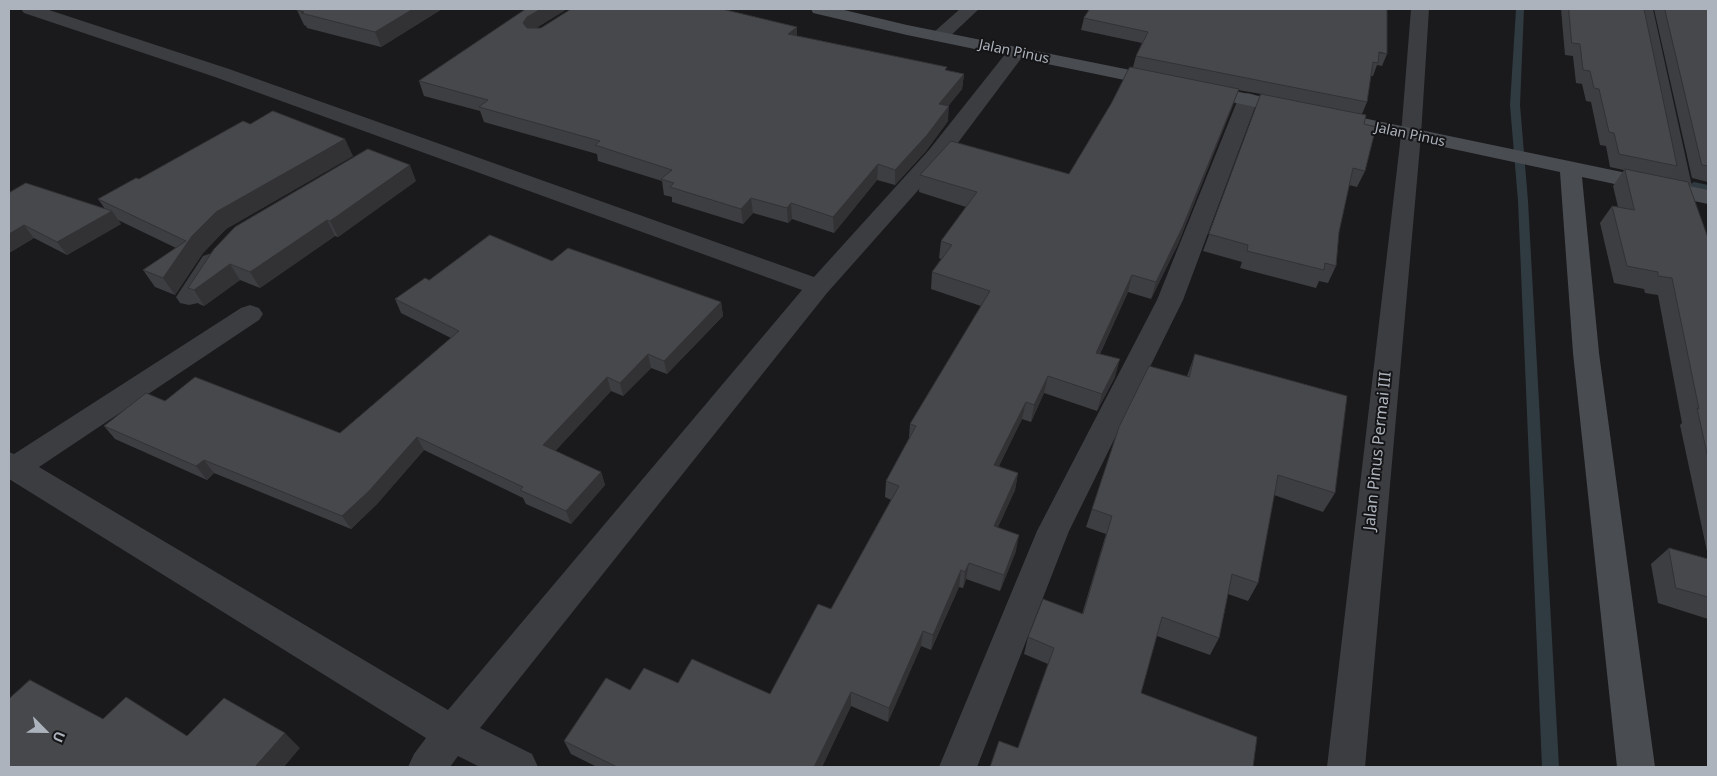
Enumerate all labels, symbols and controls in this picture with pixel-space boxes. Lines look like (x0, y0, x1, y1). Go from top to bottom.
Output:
street label: Jalan Pinus (977, 36, 1051, 68)
street label: Jalan Pinus (1373, 119, 1447, 151)
street label: Jalan Pinus Permai III (1360, 371, 1396, 531)
north arrow (20, 706, 70, 756)
text: U (48, 728, 70, 746)

